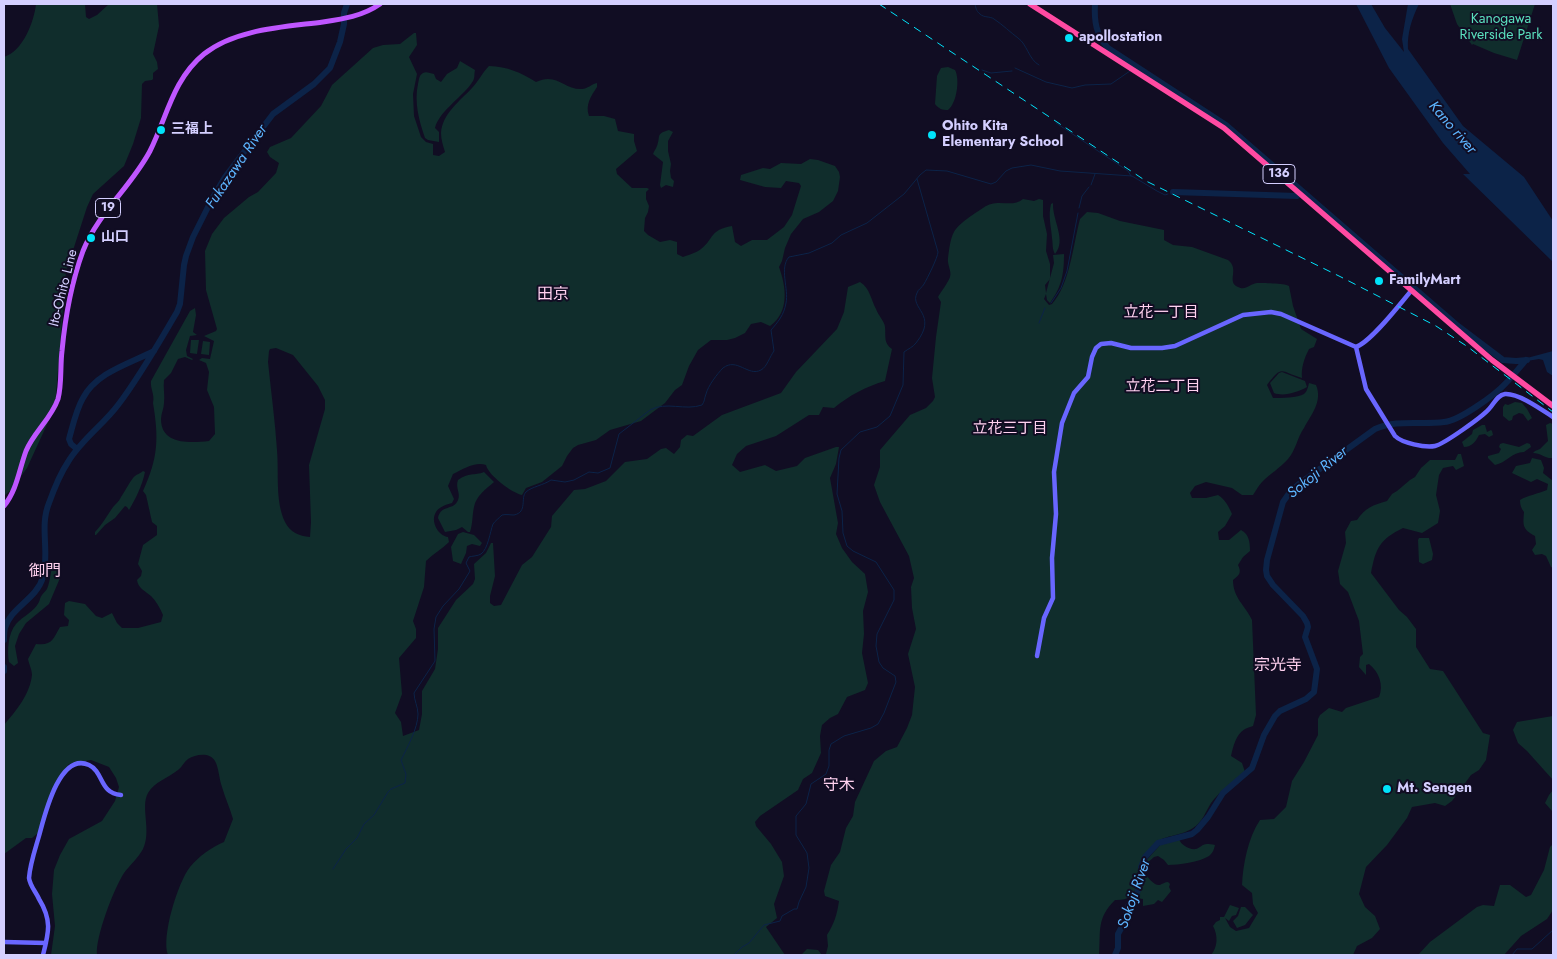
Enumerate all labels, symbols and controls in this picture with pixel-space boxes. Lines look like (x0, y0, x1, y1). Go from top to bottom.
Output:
park label: Kanogawa Riverside Park (1459, 12, 1543, 44)
place label: apollostation (1079, 30, 1162, 46)
marker: apollostation (1063, 32, 1075, 44)
water label: Kano river (1424, 98, 1480, 158)
place label: Ohito Kita Elementary School (942, 119, 1063, 152)
place label: 三福上 (171, 122, 213, 138)
water label: Fukazawa River (202, 122, 272, 212)
marker: 三福上 (155, 124, 167, 136)
marker: Ohito Kita Elementary School (926, 129, 938, 141)
road number: 136 (1263, 164, 1295, 183)
road number: 19 (96, 198, 120, 218)
place label: 山口 (101, 230, 129, 246)
marker: 山口 (85, 232, 97, 244)
street label: Ito-Ohito Line (46, 248, 82, 328)
place label: FamilyMart (1389, 273, 1461, 289)
marker: FamilyMart (1373, 275, 1385, 287)
district label: 田京 (537, 285, 569, 305)
district label: 立花一丁目 (1124, 304, 1198, 322)
district label: 立花二丁目 (1126, 378, 1200, 396)
district label: 立花三丁目 (973, 420, 1047, 438)
water label: Sokoji River (1284, 443, 1352, 503)
district label: 御門 (29, 562, 61, 582)
district label: 宗光寺 (1254, 656, 1302, 676)
district label: 守木 (823, 776, 855, 796)
place label: Mt. Sengen (1397, 781, 1472, 797)
marker: Mt. Sengen (1381, 783, 1393, 795)
water label: Sokoji River (1115, 857, 1155, 931)

